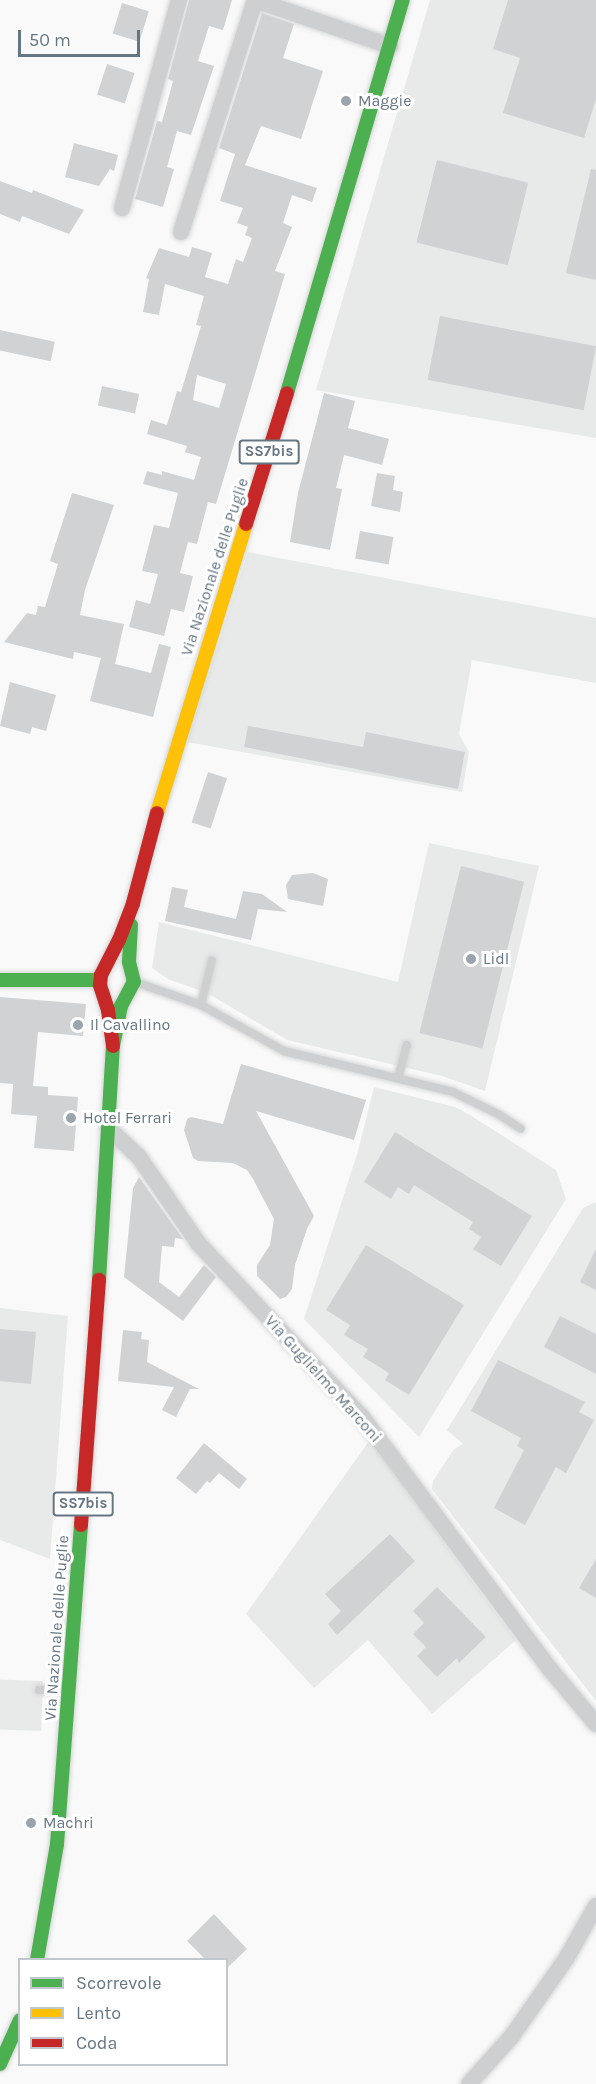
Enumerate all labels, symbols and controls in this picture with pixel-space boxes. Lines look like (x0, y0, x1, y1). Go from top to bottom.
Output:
scale bar (21, 18, 142, 56)
text: 50 m (29, 29, 71, 51)
place label: Maggie (358, 91, 411, 111)
marker: Maggie (339, 94, 353, 108)
road number: SS7bis (238, 440, 300, 464)
street label: Via Nazionale delle Puglie (177, 476, 253, 658)
place label: Lidl (483, 949, 509, 969)
marker: Lidl (464, 952, 478, 966)
place label: Il Cavallino (90, 1015, 170, 1035)
marker: Il Cavallino (71, 1018, 85, 1032)
place label: Hotel Ferrari (83, 1108, 172, 1128)
marker: Hotel Ferrari (64, 1111, 78, 1125)
street label: Via Guglielmo Marconi (261, 1311, 385, 1447)
road number: SS7bis (52, 1492, 115, 1516)
street label: Via Nazionale delle Puglie (41, 1535, 73, 1721)
place label: Machri (43, 1813, 94, 1833)
marker: Machri (24, 1816, 38, 1830)
legend (18, 1958, 228, 2066)
text: Scorrevole (76, 1972, 161, 1994)
text: Lento (76, 2002, 121, 2024)
text: Coda (76, 2032, 117, 2054)

